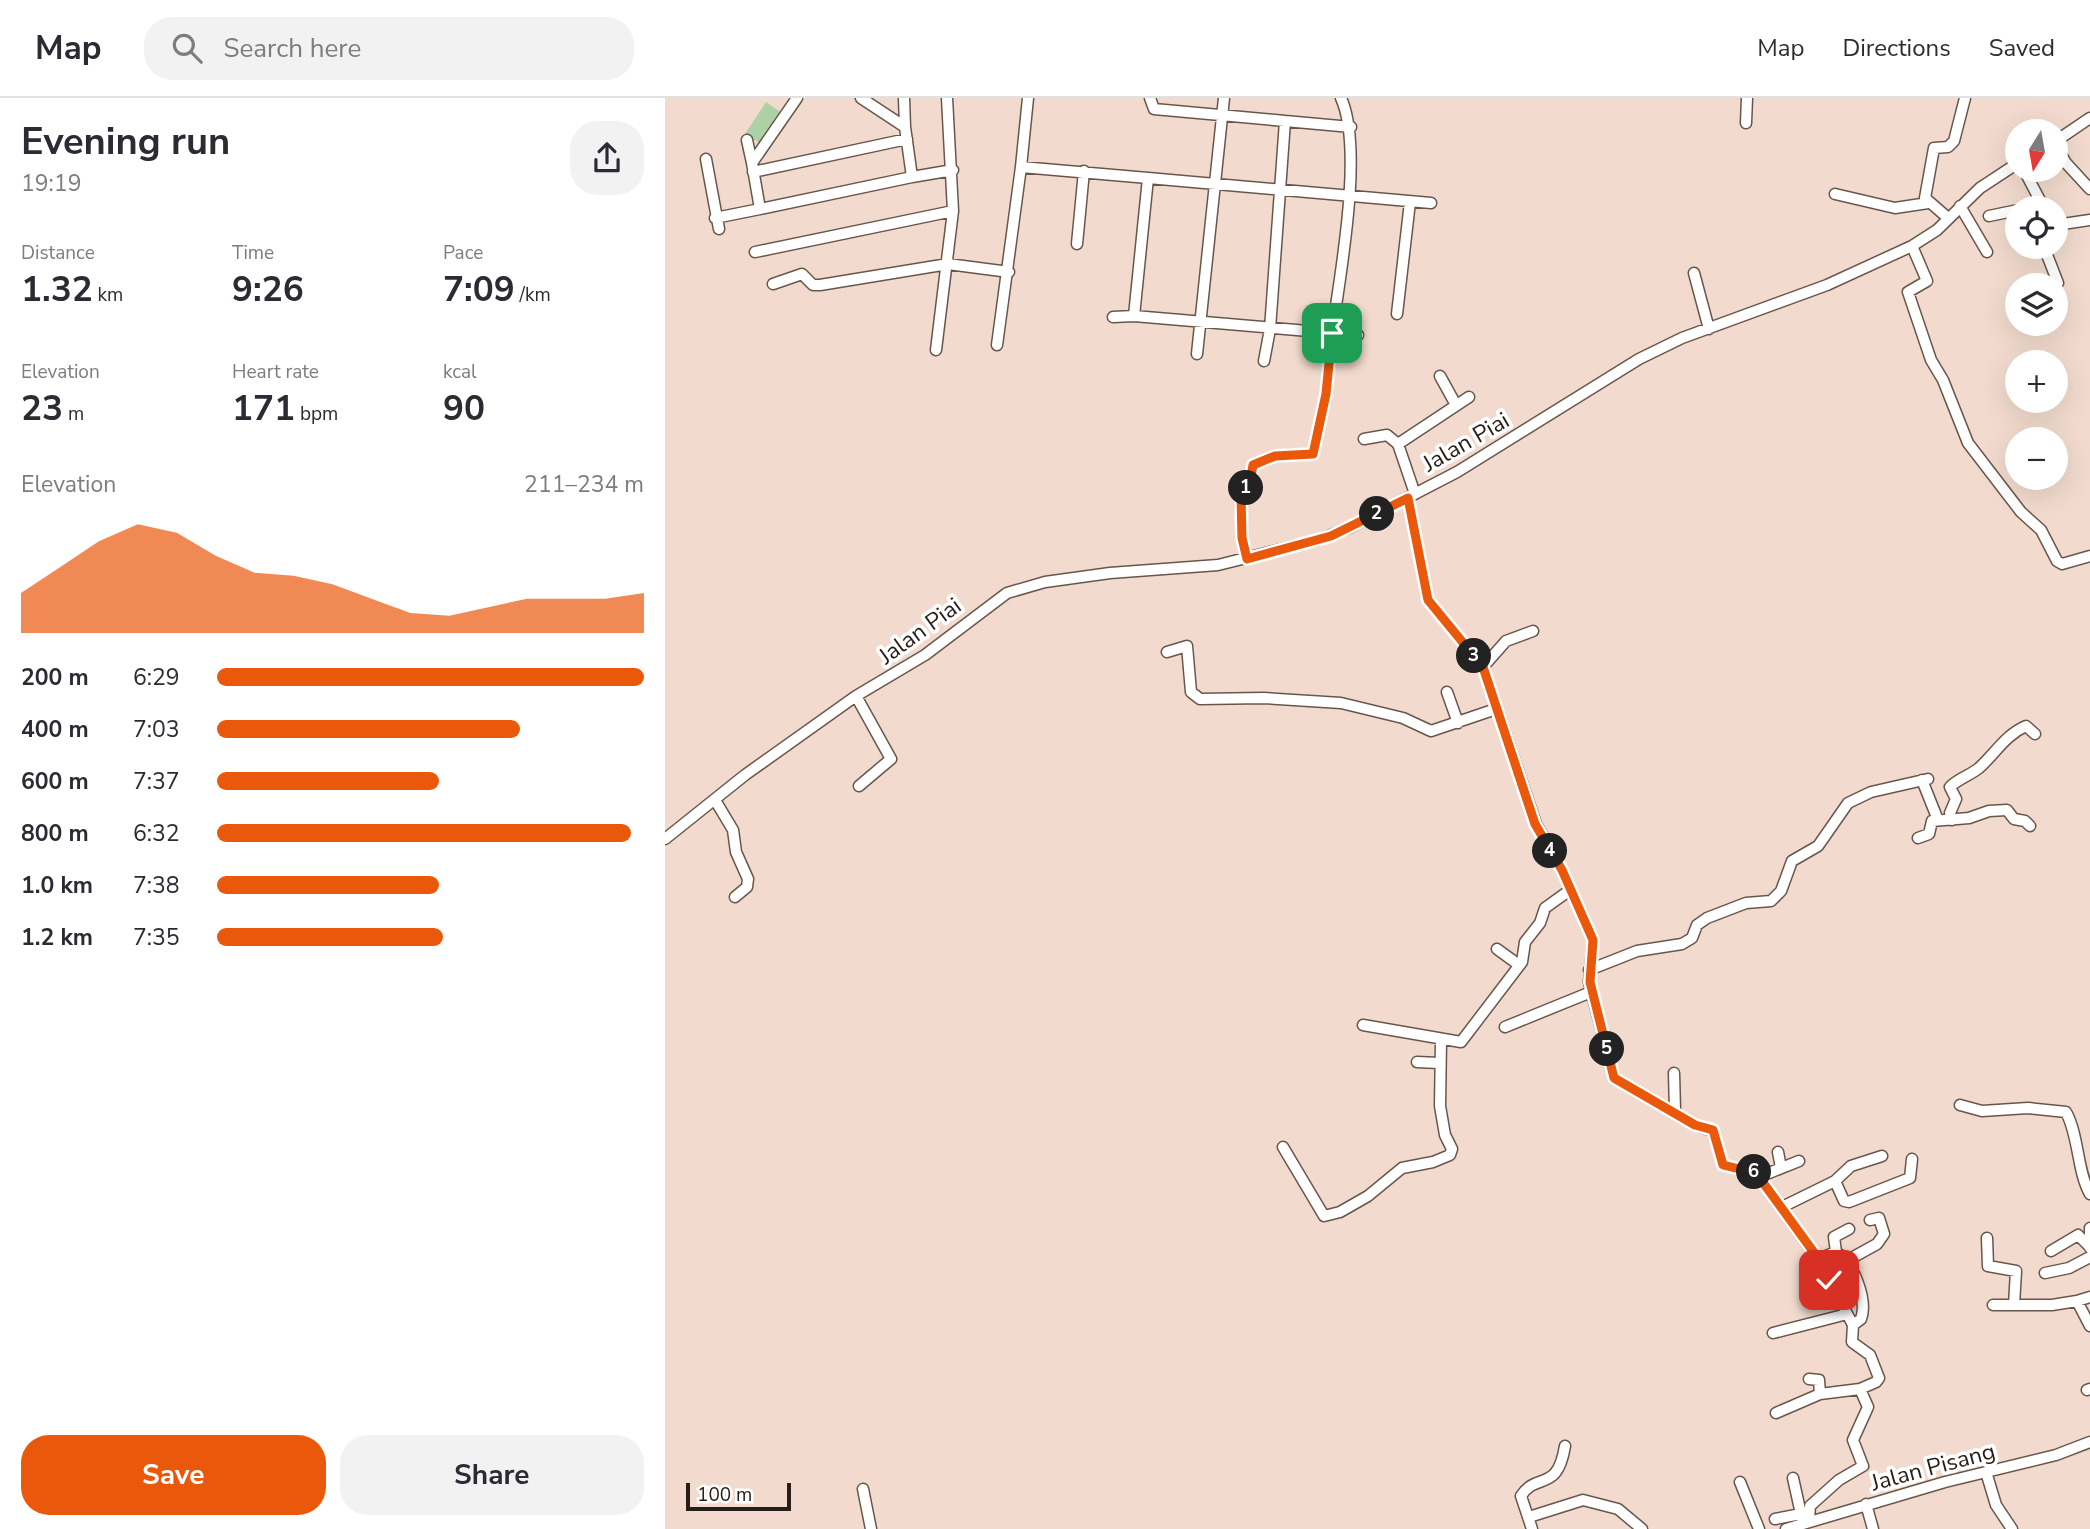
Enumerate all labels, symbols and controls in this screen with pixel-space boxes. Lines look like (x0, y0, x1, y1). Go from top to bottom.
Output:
search box (144, 17, 634, 80)
text: Map (35, 26, 102, 71)
icon: search (168, 29, 206, 67)
text: Search here (224, 31, 361, 66)
text: Map (1757, 32, 1804, 64)
text: Directions (1842, 32, 1951, 64)
text: Saved (1989, 32, 2055, 64)
text: Evening run (21, 116, 230, 167)
north arrow (2005, 119, 2069, 182)
map controls (2005, 119, 2068, 490)
button: share (570, 121, 644, 195)
text: 19:19 (21, 168, 81, 199)
button: locate (2005, 196, 2068, 259)
text: Distance (21, 240, 95, 266)
text: Time (232, 240, 274, 266)
text: Pace (443, 240, 483, 266)
text: 1.32 (21, 266, 93, 313)
text: 9:26 (232, 266, 304, 313)
text: 7:09 (443, 266, 515, 313)
button: layers (2005, 273, 2068, 336)
text: km (93, 282, 123, 308)
text: /km (515, 282, 551, 308)
pin (1302, 303, 1362, 363)
icon: arrive (1313, 314, 1351, 352)
button: + (2005, 350, 2068, 413)
text: Elevation (21, 359, 100, 385)
text: Heart rate (232, 359, 319, 385)
text: kcal (443, 359, 477, 385)
text: 23 (21, 385, 63, 432)
text: 171 (232, 385, 295, 432)
text: 90 (443, 385, 485, 432)
text: m (63, 401, 84, 427)
text: bpm (295, 401, 338, 427)
street label: Jalan Piai (1416, 405, 1515, 480)
button: − (2005, 427, 2068, 490)
text: Elevation (21, 469, 116, 500)
text: 211–234 m (524, 469, 644, 500)
pin: 1 (1229, 470, 1263, 506)
text: 1 (1240, 474, 1251, 500)
pin: 2 (1359, 496, 1395, 532)
text: 2 (1371, 500, 1382, 526)
street label: Jalan Piai (872, 591, 968, 672)
pin: 3 (1457, 638, 1491, 674)
text: 3 (1468, 642, 1479, 668)
text: 200 m (21, 662, 89, 693)
text: 6:29 (133, 662, 180, 693)
text: 400 m (21, 714, 89, 745)
text: 7:03 (133, 714, 180, 745)
text: 600 m (21, 766, 89, 797)
text: 7:37 (133, 766, 180, 797)
text: 800 m (21, 818, 89, 849)
text: 6:32 (133, 818, 180, 849)
pin: 4 (1533, 834, 1568, 868)
text: 4 (1544, 837, 1555, 863)
text: 1.0 km (21, 870, 93, 901)
text: 7:38 (133, 870, 180, 901)
text: 1.2 km (21, 922, 93, 953)
text: 7:35 (133, 922, 180, 953)
pin: 5 (1590, 1032, 1625, 1066)
text: 5 (1601, 1035, 1612, 1061)
pin: 6 (1737, 1154, 1771, 1190)
text: 6 (1748, 1158, 1759, 1184)
pin (1799, 1250, 1859, 1310)
icon: check (1810, 1261, 1848, 1299)
button: Save (21, 1435, 326, 1515)
button: Share (340, 1435, 644, 1515)
street label: Jalan Pisang (1867, 1436, 1998, 1499)
scale bar (686, 1480, 791, 1512)
text: 100 m (697, 1482, 752, 1508)

